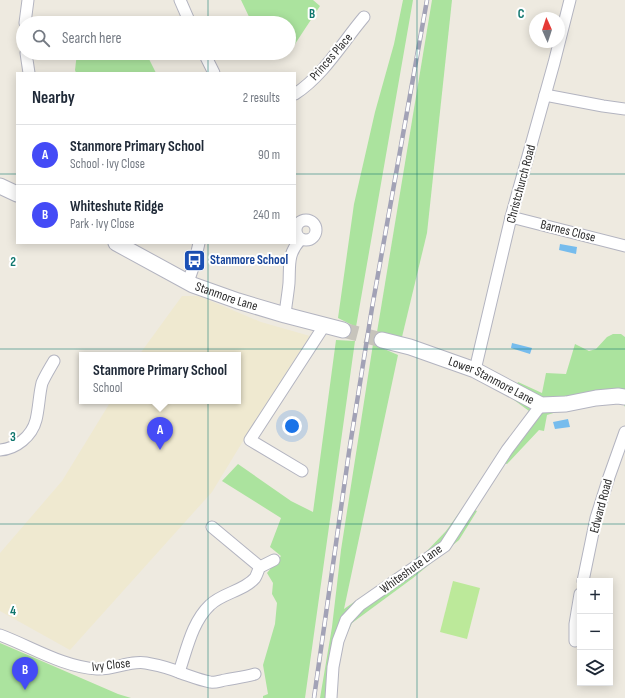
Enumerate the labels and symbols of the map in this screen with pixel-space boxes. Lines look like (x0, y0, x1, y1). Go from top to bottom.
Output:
text: B (309, 6, 315, 22)
text: C (518, 6, 525, 22)
north arrow (529, 12, 565, 48)
street label: Princes Place (306, 30, 356, 84)
street label: Christchurch Road (503, 143, 539, 225)
street label: Barnes Close (539, 216, 597, 246)
bus stop icon: Stanmore School (182, 247, 208, 273)
place label: Stanmore School (210, 252, 288, 268)
text: 2 (10, 254, 16, 270)
street label: Stanmore Lane (193, 278, 260, 314)
street label: Lower Stanmore Lane (446, 353, 537, 408)
your location (282, 416, 302, 436)
pin: A (147, 417, 173, 450)
text: 3 (10, 429, 16, 445)
street label: Edward Road (586, 477, 616, 535)
street label: Whiteshute Lane (377, 541, 445, 597)
text: 4 (10, 603, 16, 619)
street label: Ivy Close (91, 655, 131, 675)
pin: B (12, 657, 38, 690)

